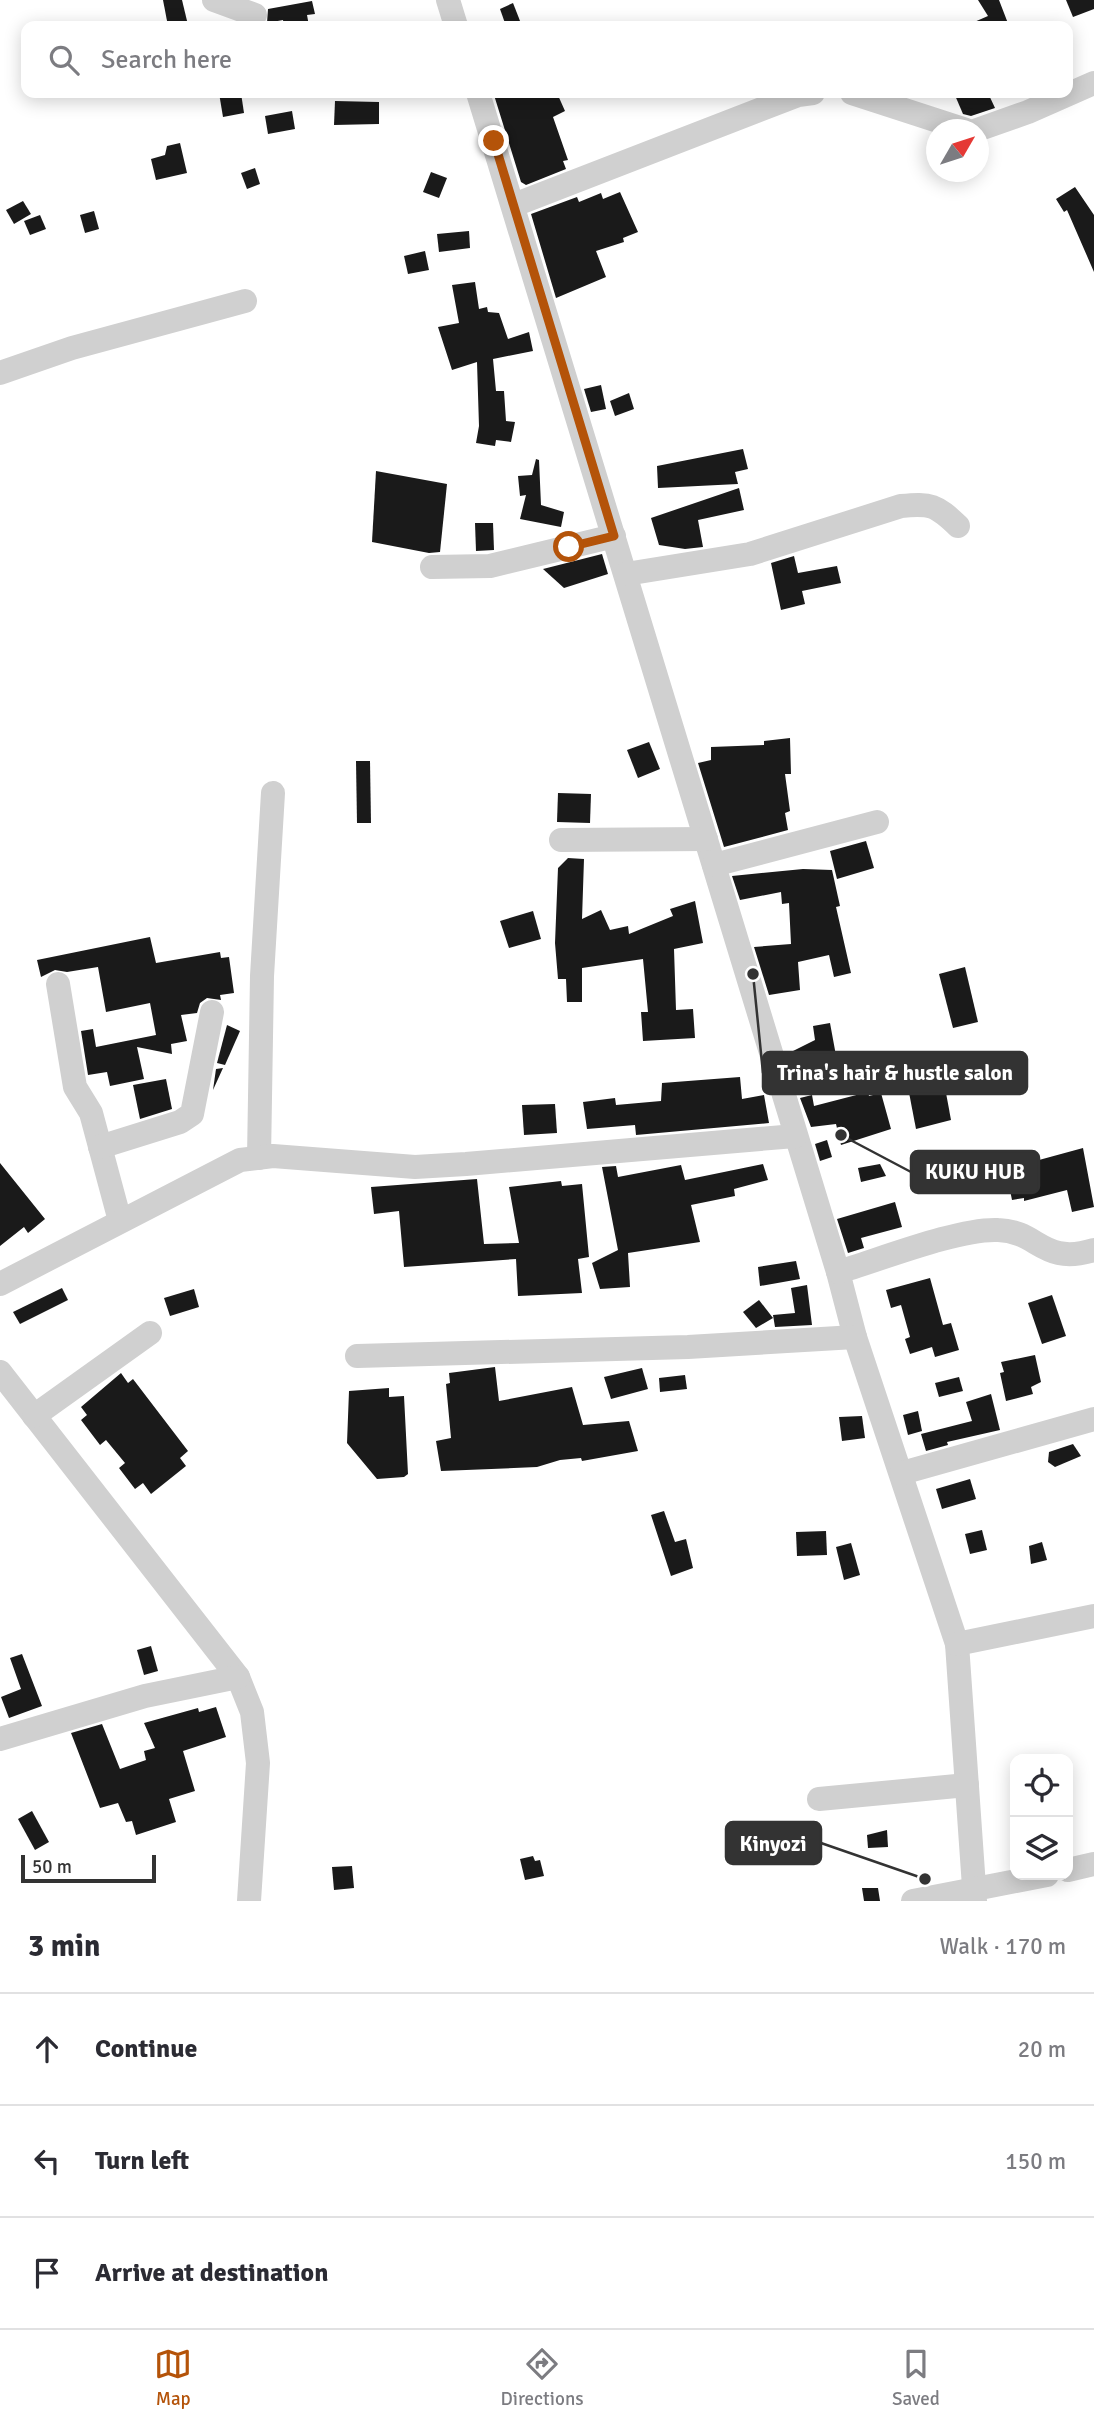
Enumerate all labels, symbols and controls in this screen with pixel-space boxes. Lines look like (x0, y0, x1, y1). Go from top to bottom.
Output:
search box (21, 21, 1073, 98)
icon: search (45, 41, 83, 79)
text: Search here (101, 44, 232, 76)
north arrow (926, 119, 989, 182)
route end (478, 125, 509, 156)
route start (553, 531, 584, 562)
callout: Trina's hair & hustle salon (763, 1052, 1027, 1094)
text: Trina's hair & hustle salon (777, 1060, 1013, 1086)
callout: KUKU HUB (911, 1151, 1039, 1193)
text: KUKU HUB (925, 1159, 1025, 1185)
map controls (1010, 1754, 1073, 1880)
button: locate (1010, 1754, 1073, 1817)
button: layers (1010, 1817, 1073, 1880)
callout: Kinyozi (726, 1822, 821, 1864)
text: Kinyozi (739, 1831, 807, 1857)
scale bar (21, 1852, 156, 1884)
text: 50 m (32, 1855, 72, 1879)
text: 3 min (28, 1928, 100, 1965)
text: Walk · 170 m (940, 1932, 1066, 1961)
icon: ahead (28, 2030, 66, 2068)
text: Continue (95, 2033, 197, 2065)
text: 20 m (1018, 2035, 1066, 2064)
icon: left (28, 2142, 66, 2180)
text: Turn left (95, 2145, 189, 2177)
text: 150 m (1005, 2147, 1066, 2176)
icon: arrive (28, 2254, 66, 2292)
text: Arrive at destination (95, 2257, 328, 2289)
tab: Map (154, 2345, 192, 2411)
tab: Directions (501, 2345, 584, 2411)
tab: Saved (892, 2345, 940, 2411)

